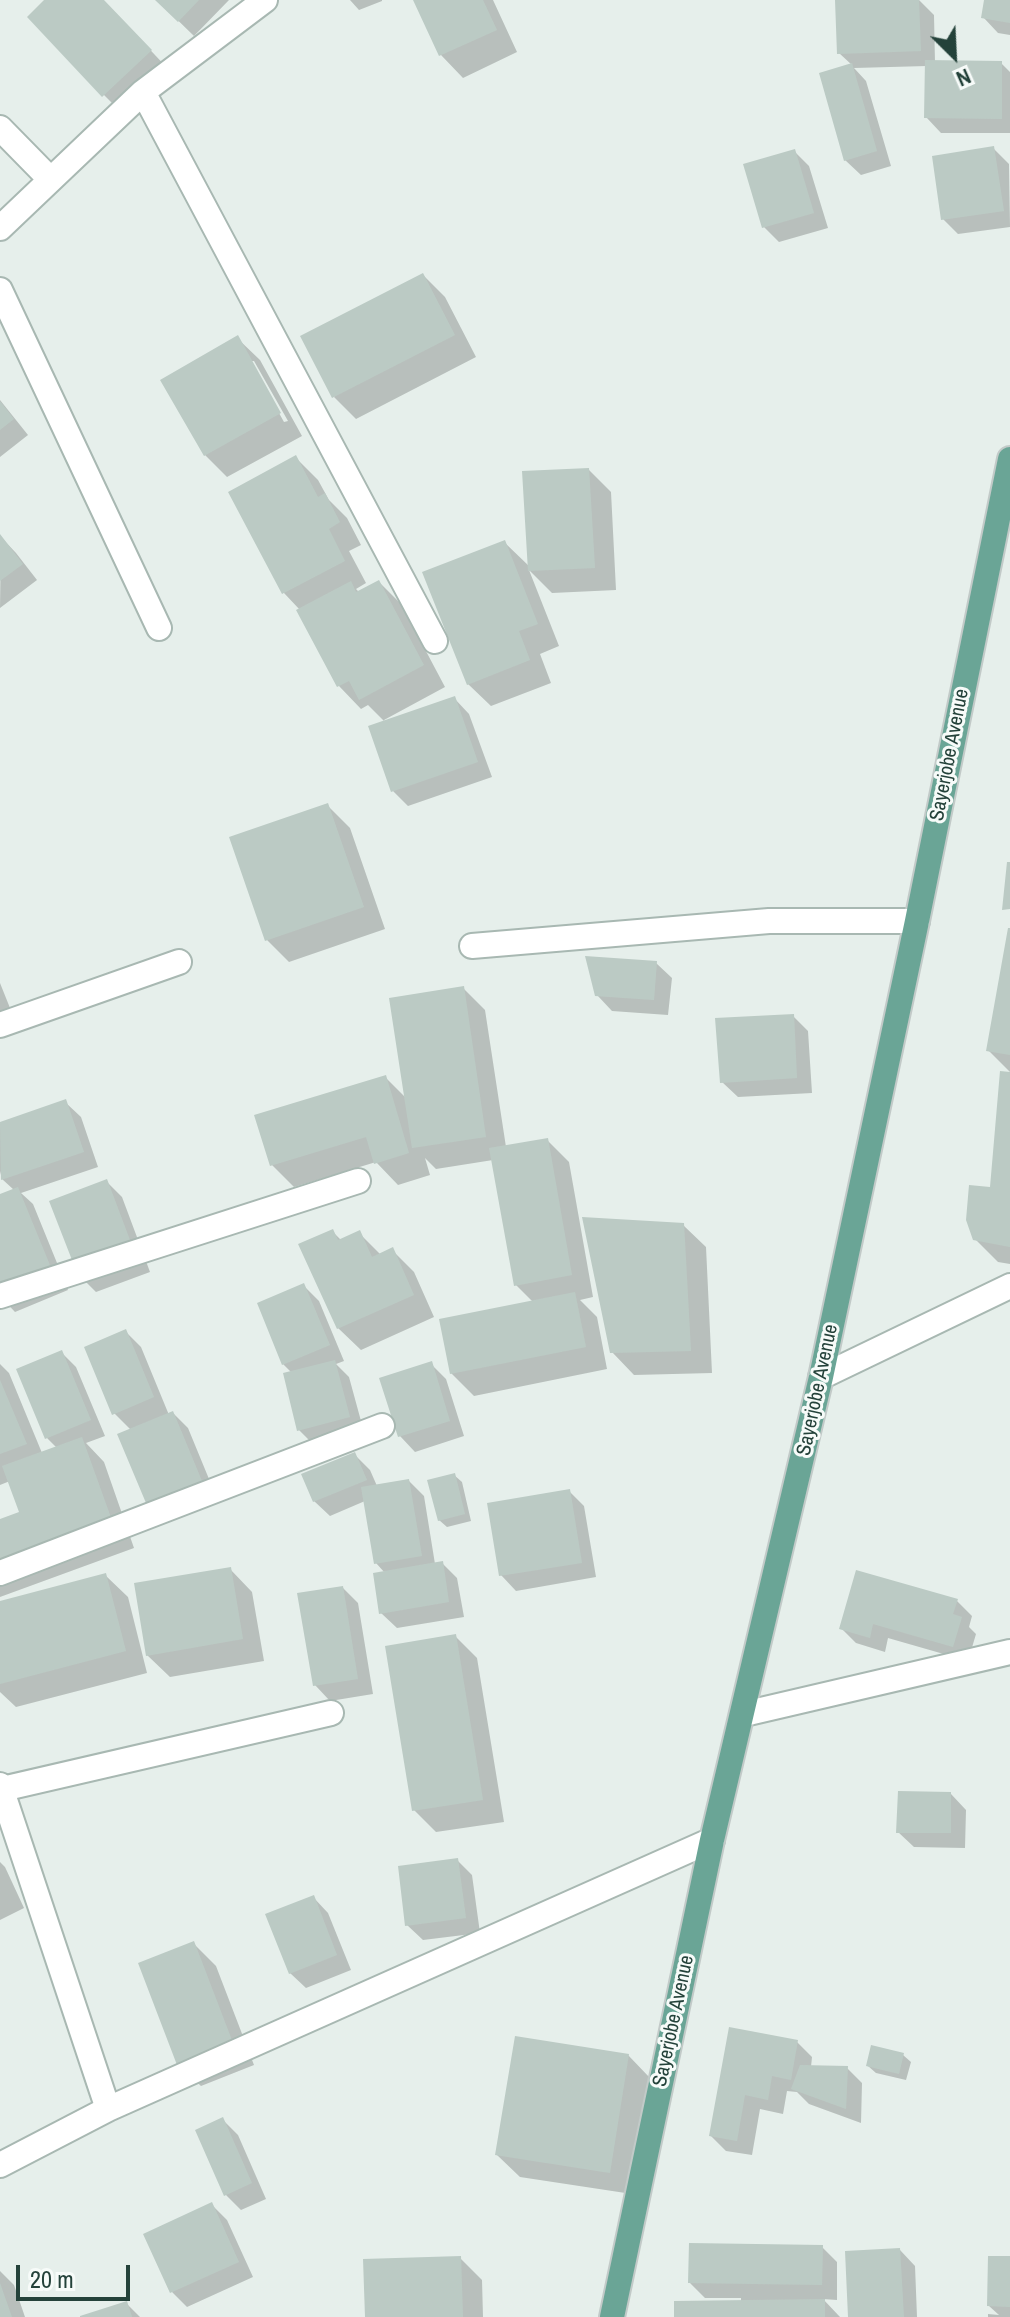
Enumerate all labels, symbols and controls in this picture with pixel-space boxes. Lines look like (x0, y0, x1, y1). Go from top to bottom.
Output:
north arrow (914, 16, 994, 96)
text: N (952, 62, 976, 94)
street label: Sayerjobe Avenue (925, 687, 975, 823)
street label: Sayerjobe Avenue (792, 1322, 844, 1458)
street label: Sayerjobe Avenue (648, 1953, 700, 2089)
scale bar (20, 2249, 134, 2299)
text: 20 m (30, 2263, 74, 2295)

